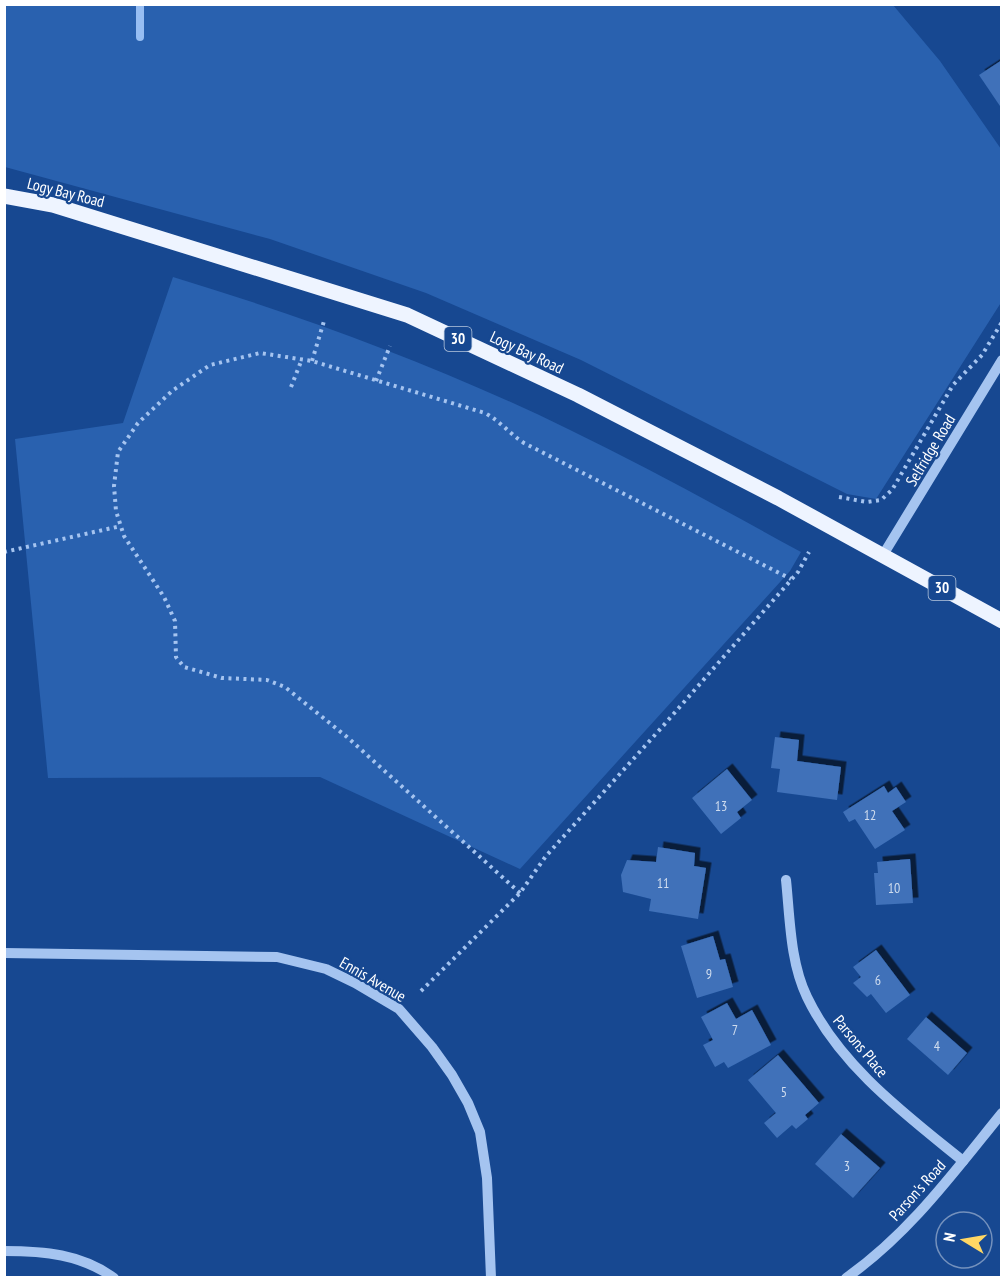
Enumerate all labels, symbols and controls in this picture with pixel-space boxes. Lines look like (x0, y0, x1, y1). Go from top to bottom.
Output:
street label: Logy Bay Road (25, 173, 107, 211)
street label: Logy Bay Road (487, 326, 567, 378)
road number: 30 (444, 327, 472, 351)
street label: Selfridge Road (901, 410, 959, 490)
road number: 30 (928, 576, 956, 600)
house number: 13 (715, 797, 727, 815)
house number: 12 (864, 806, 876, 824)
house number: 11 (657, 874, 669, 892)
house number: 10 (888, 879, 900, 897)
street label: Ennis Avenue (336, 952, 410, 1006)
house number: 9 (706, 965, 712, 983)
house number: 6 (875, 971, 881, 989)
street label: Parsons Place (829, 1011, 893, 1081)
house number: 7 (732, 1021, 738, 1039)
house number: 4 (934, 1037, 941, 1055)
house number: 5 (781, 1083, 787, 1101)
street label: Parson's Road (884, 1155, 950, 1225)
house number: 3 (844, 1157, 850, 1175)
north arrow (934, 1210, 994, 1270)
text: N (939, 1231, 960, 1243)

